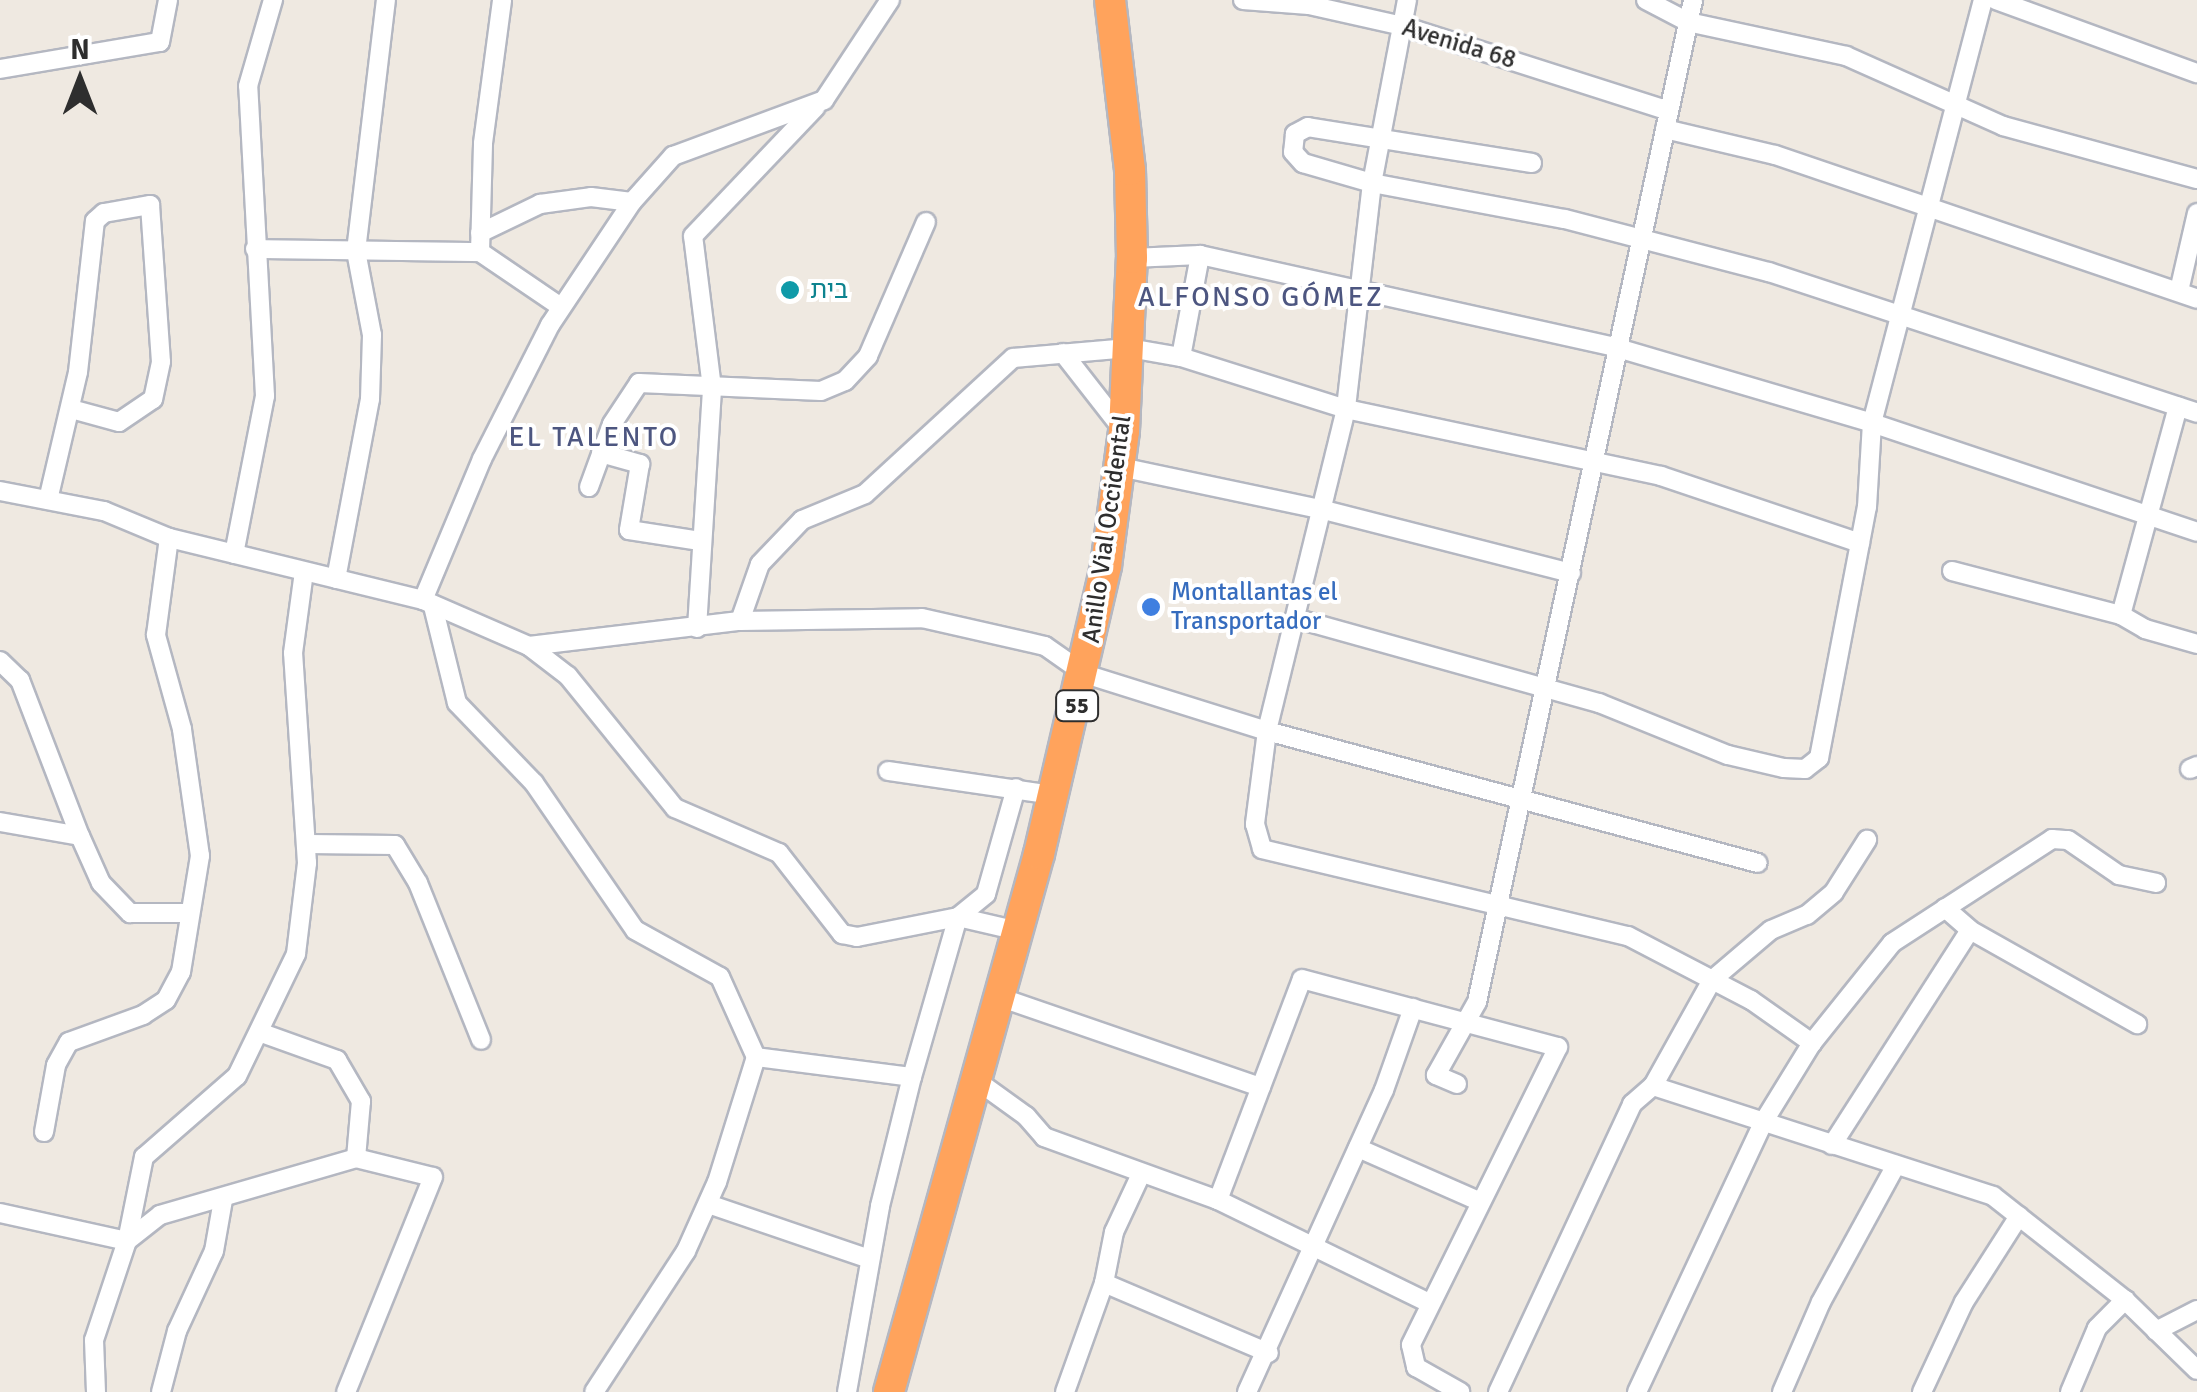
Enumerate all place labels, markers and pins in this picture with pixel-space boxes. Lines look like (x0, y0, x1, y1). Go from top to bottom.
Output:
place label: בית (810, 275, 848, 305)
marker: בית (779, 279, 801, 301)
place label: Montallantas el Transportador (1171, 578, 1338, 637)
marker: Montallantas el Transportador (1140, 596, 1162, 618)

